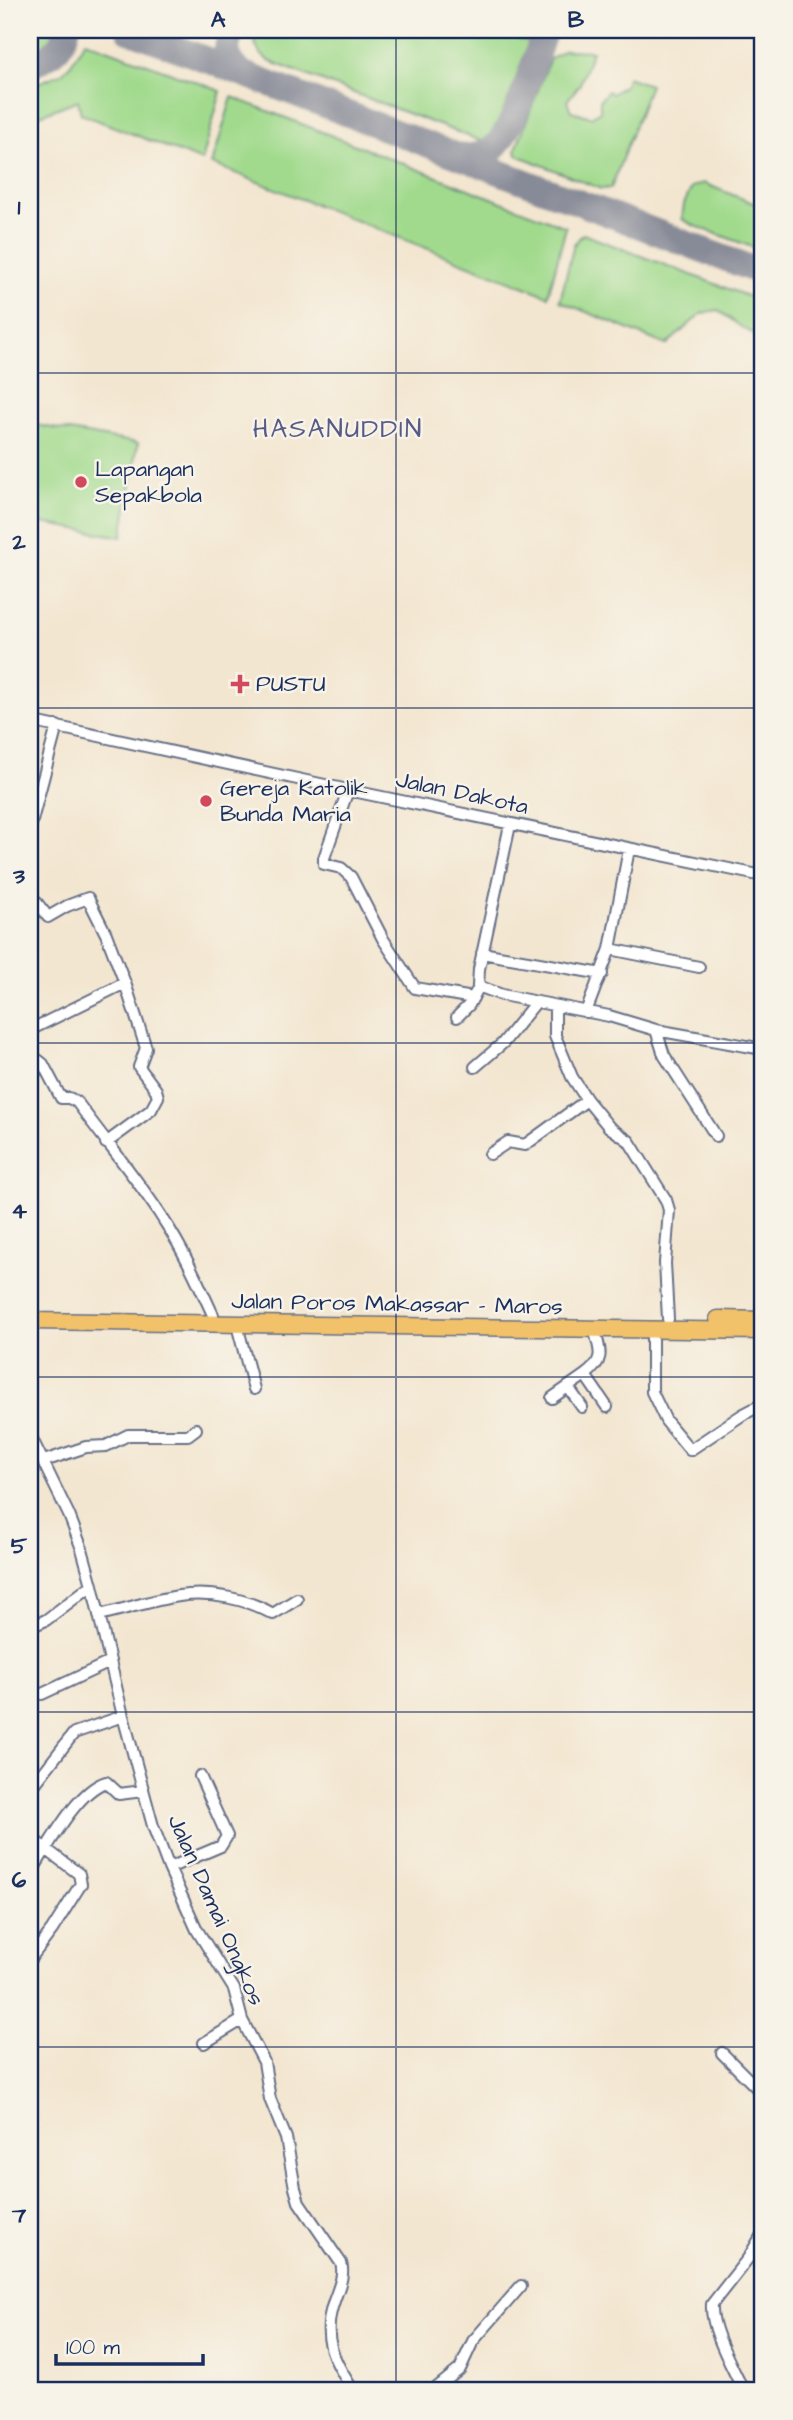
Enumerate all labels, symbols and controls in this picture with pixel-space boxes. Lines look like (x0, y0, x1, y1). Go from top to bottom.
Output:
text: A (211, 4, 226, 36)
text: B (568, 4, 585, 36)
text: 1 (18, 191, 21, 223)
district label: HASANUDDIN (253, 411, 423, 447)
place label: Lapangan Sepakbola (95, 453, 202, 511)
marker: Lapangan Sepakbola (73, 474, 89, 490)
text: 2 (11, 526, 26, 558)
place label: PUSTU (256, 668, 326, 700)
marker: PUSTU (230, 674, 250, 694)
street label: Jalan Dakota (393, 763, 531, 823)
place label: Gereja Katolik Bunda Maria (220, 772, 368, 830)
marker: Gereja Katolik Bunda Maria (198, 793, 214, 809)
text: 3 (12, 860, 25, 892)
text: 4 (11, 1195, 27, 1227)
street label: Jalan Poros Makassar - Maros (231, 1285, 563, 1323)
text: 5 (11, 1530, 28, 1562)
street label: Jalan Damai Ongkos (159, 1809, 273, 2011)
text: 6 (12, 1864, 27, 1896)
text: 7 (11, 2199, 27, 2231)
scale bar (56, 2322, 203, 2366)
text: 100 m (66, 2333, 121, 2362)

